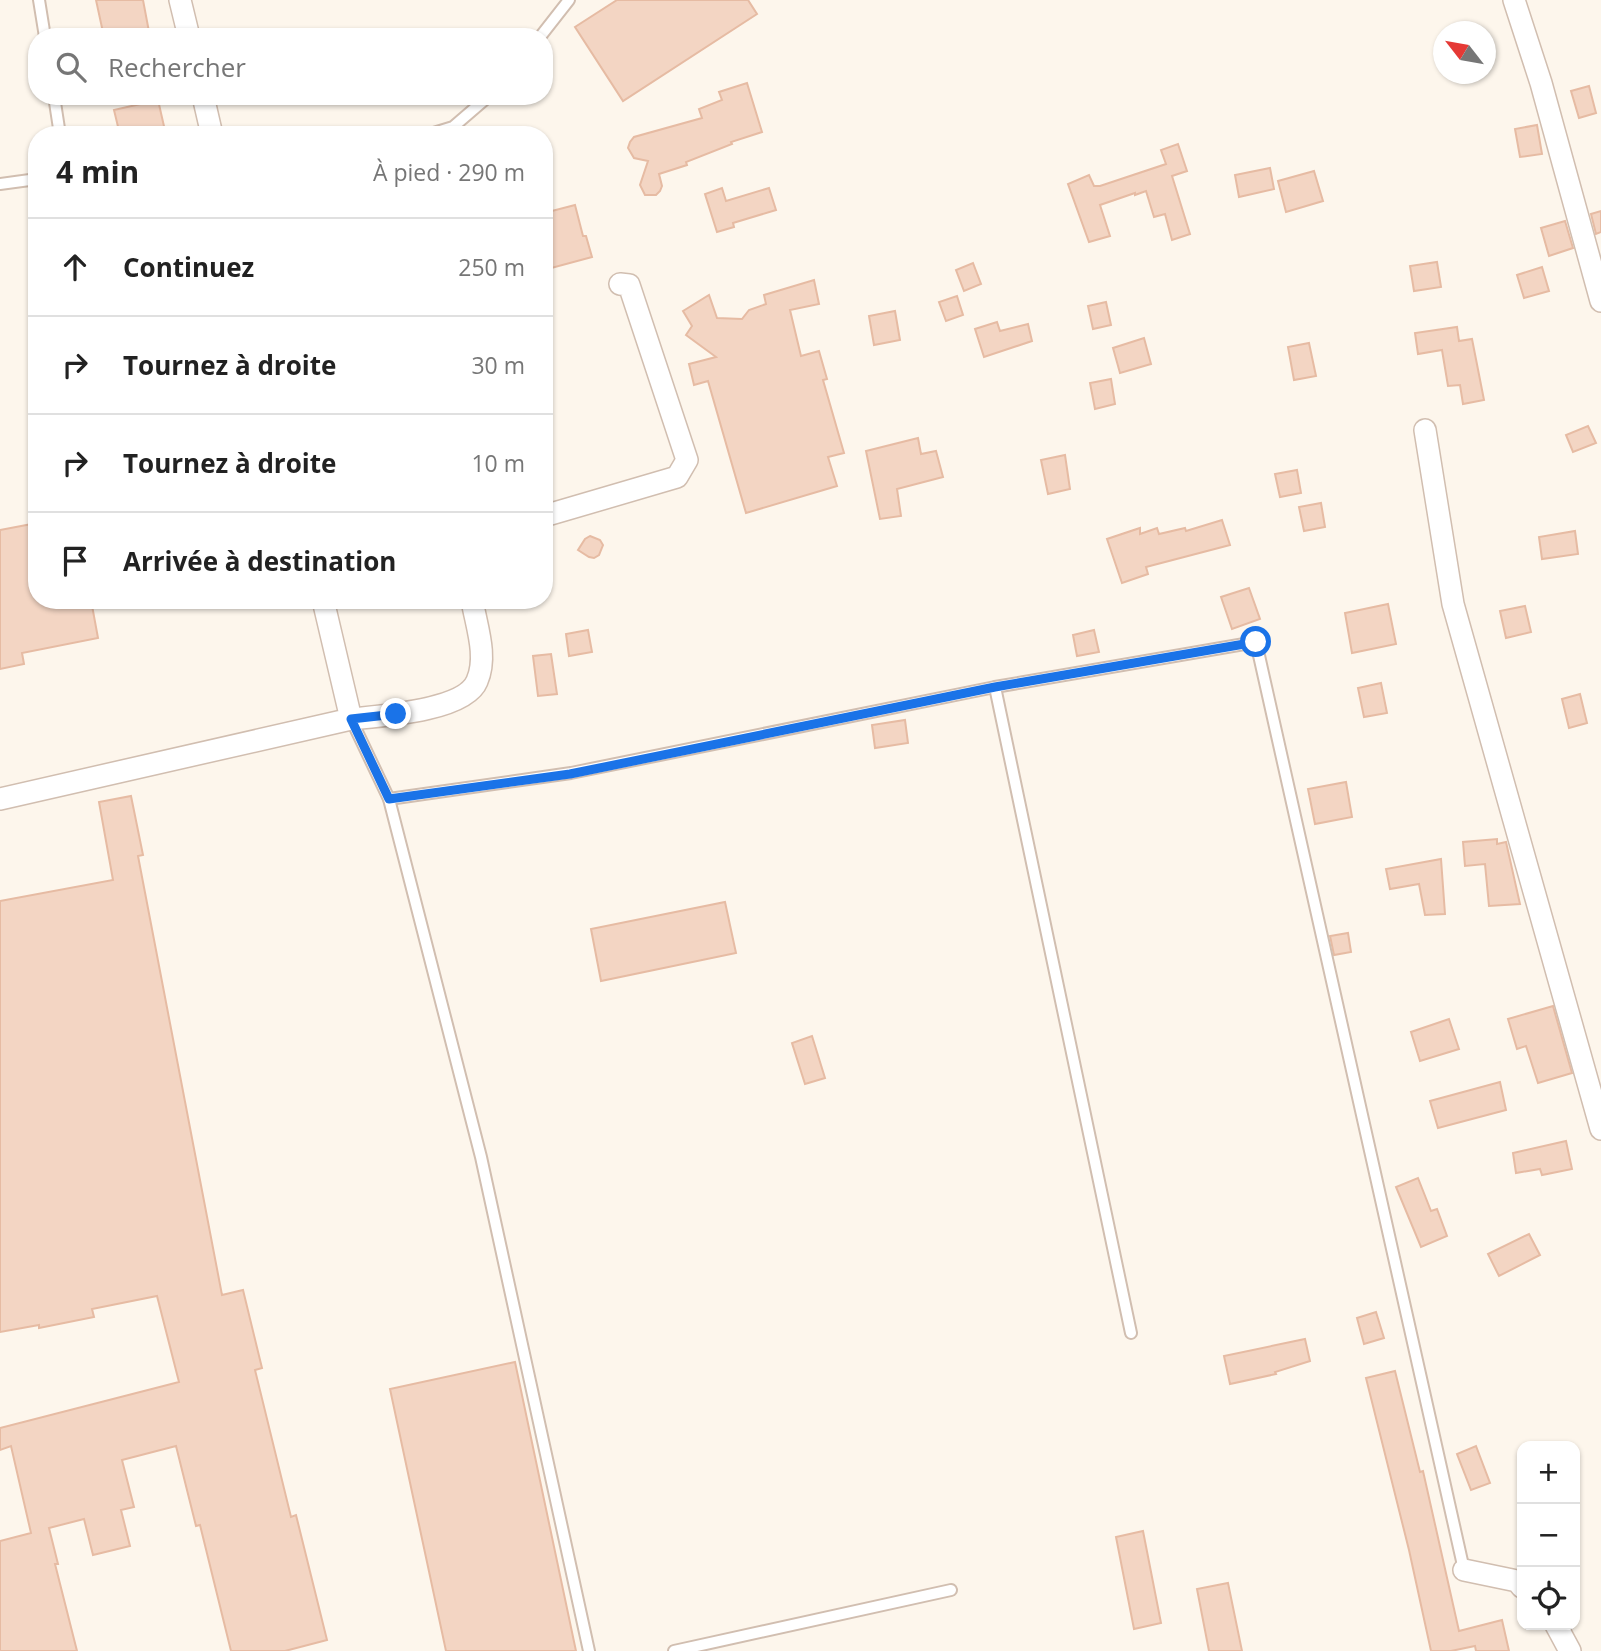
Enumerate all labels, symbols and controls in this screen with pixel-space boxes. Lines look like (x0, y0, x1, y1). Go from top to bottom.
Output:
north arrow (1433, 21, 1496, 84)
search box (28, 28, 553, 105)
icon: search (52, 48, 90, 86)
text: Rechercher (108, 49, 246, 85)
text: 4 min (56, 151, 139, 192)
text: À pied · 290 m (373, 156, 525, 188)
icon: ahead (56, 248, 94, 286)
text: Continuez (123, 249, 254, 285)
text: 250 m (458, 251, 525, 283)
icon: right (56, 346, 94, 384)
text: Tournez à droite (123, 347, 336, 383)
text: 30 m (471, 349, 525, 381)
icon: right (56, 444, 94, 482)
text: Tournez à droite (123, 445, 336, 481)
text: 10 m (471, 447, 525, 479)
icon: arrive (56, 542, 94, 580)
text: Arrivée à destination (123, 543, 396, 579)
route start (1240, 626, 1271, 657)
route end (380, 698, 411, 729)
map controls (1517, 1441, 1580, 1630)
button: + (1517, 1441, 1580, 1504)
button: − (1517, 1504, 1580, 1567)
button: locate (1517, 1567, 1580, 1630)

